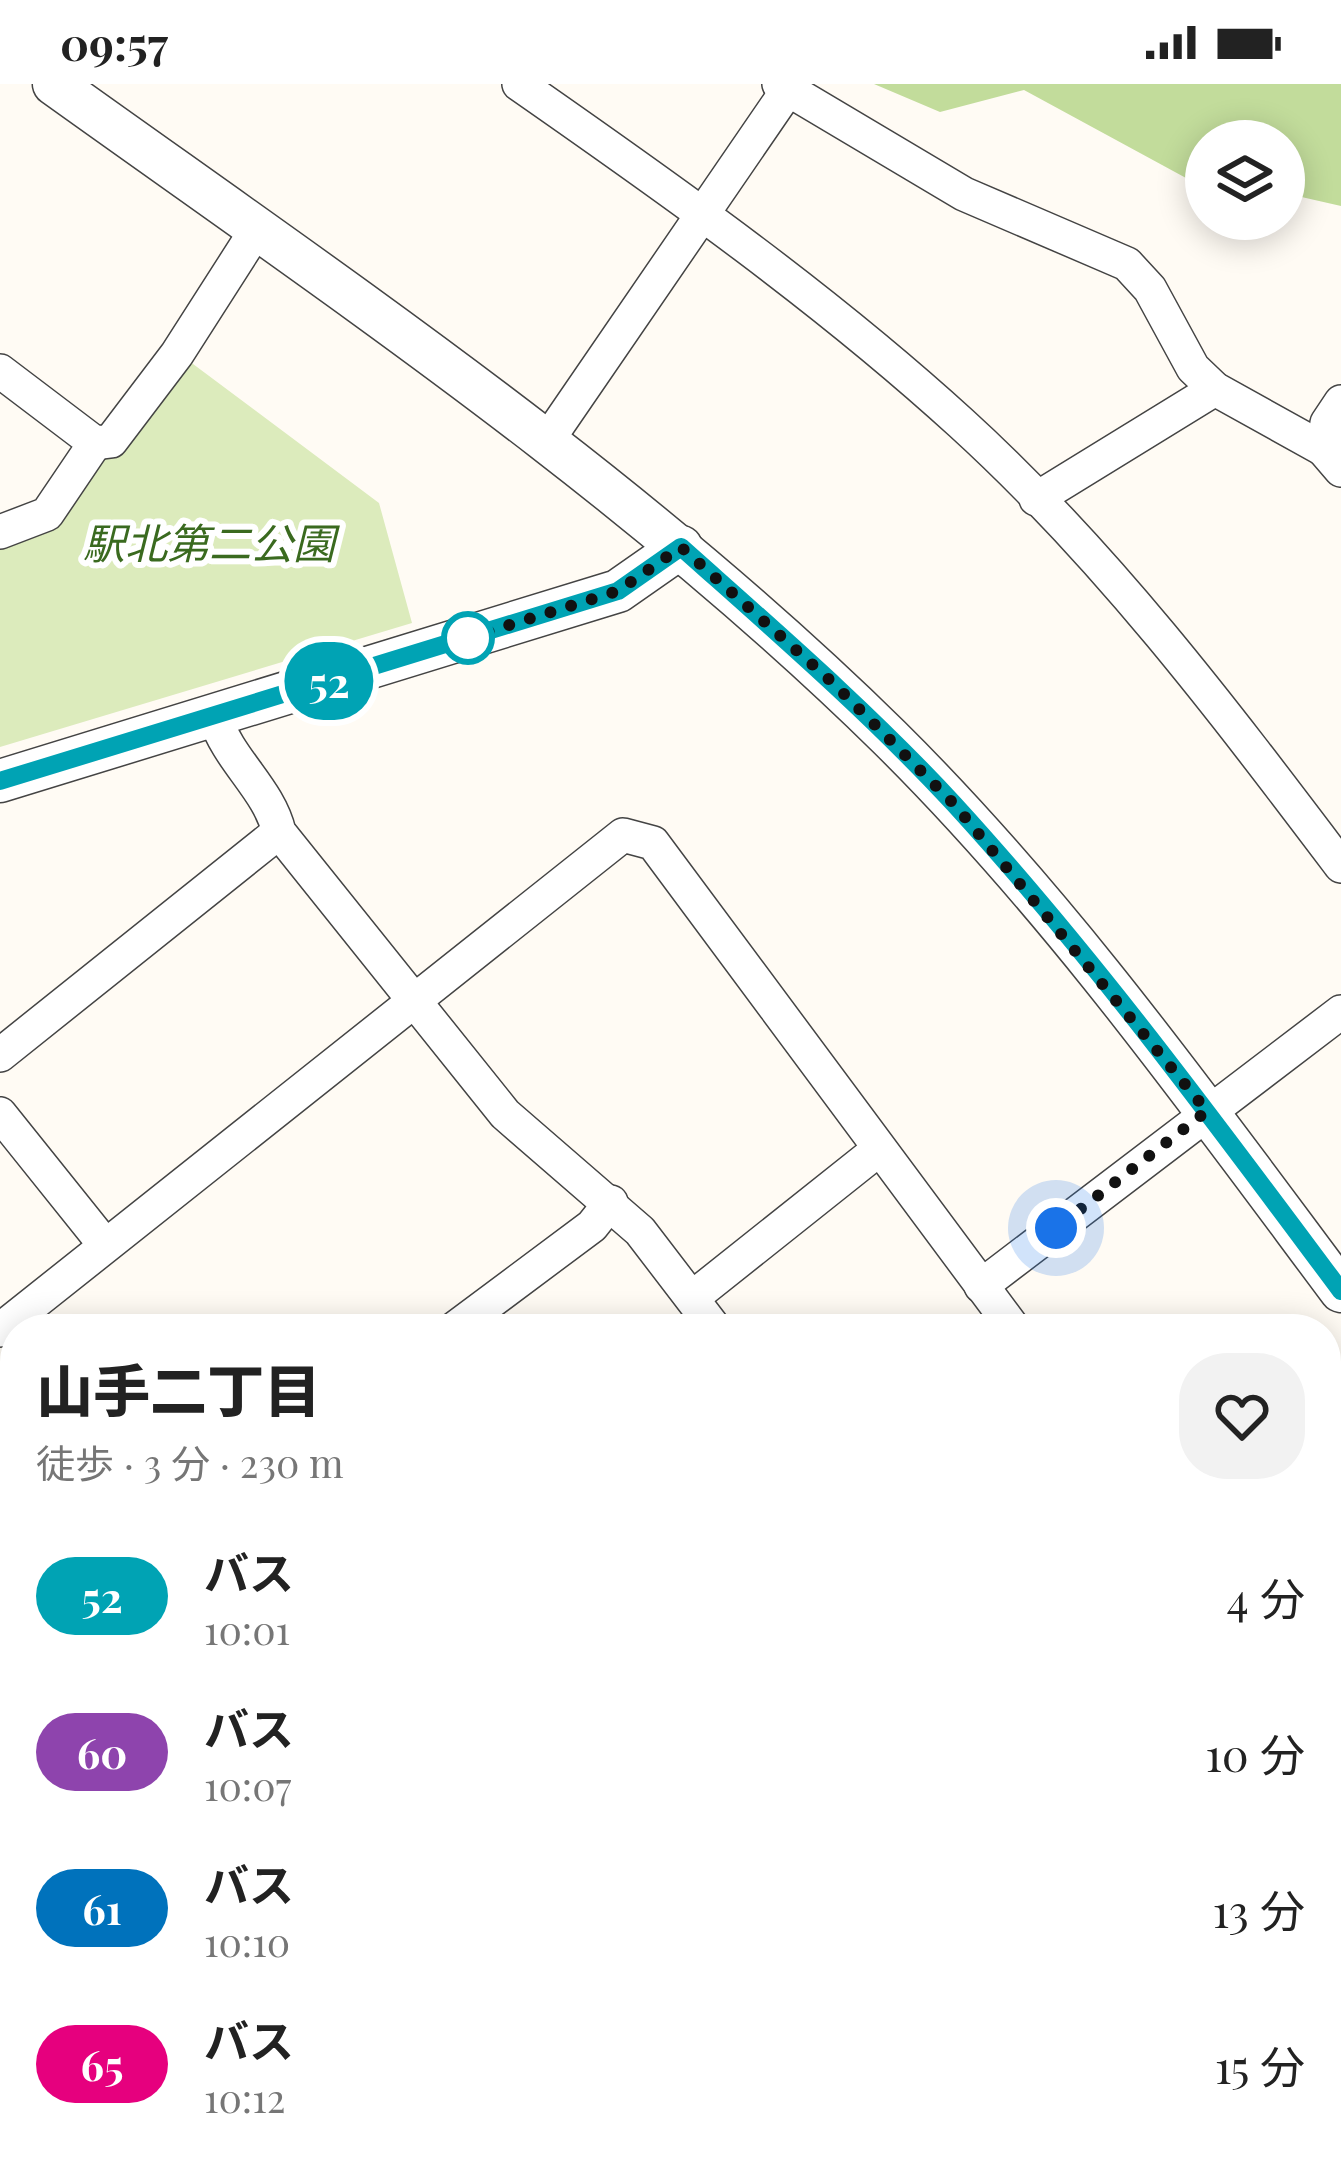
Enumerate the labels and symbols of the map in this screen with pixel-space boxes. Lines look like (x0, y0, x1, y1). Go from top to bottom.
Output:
park label: 駅北第二公園 (83, 514, 340, 570)
unlabelled marker (443, 613, 493, 663)
line badge: 52 (275, 642, 383, 720)
your location (1026, 1198, 1086, 1258)

